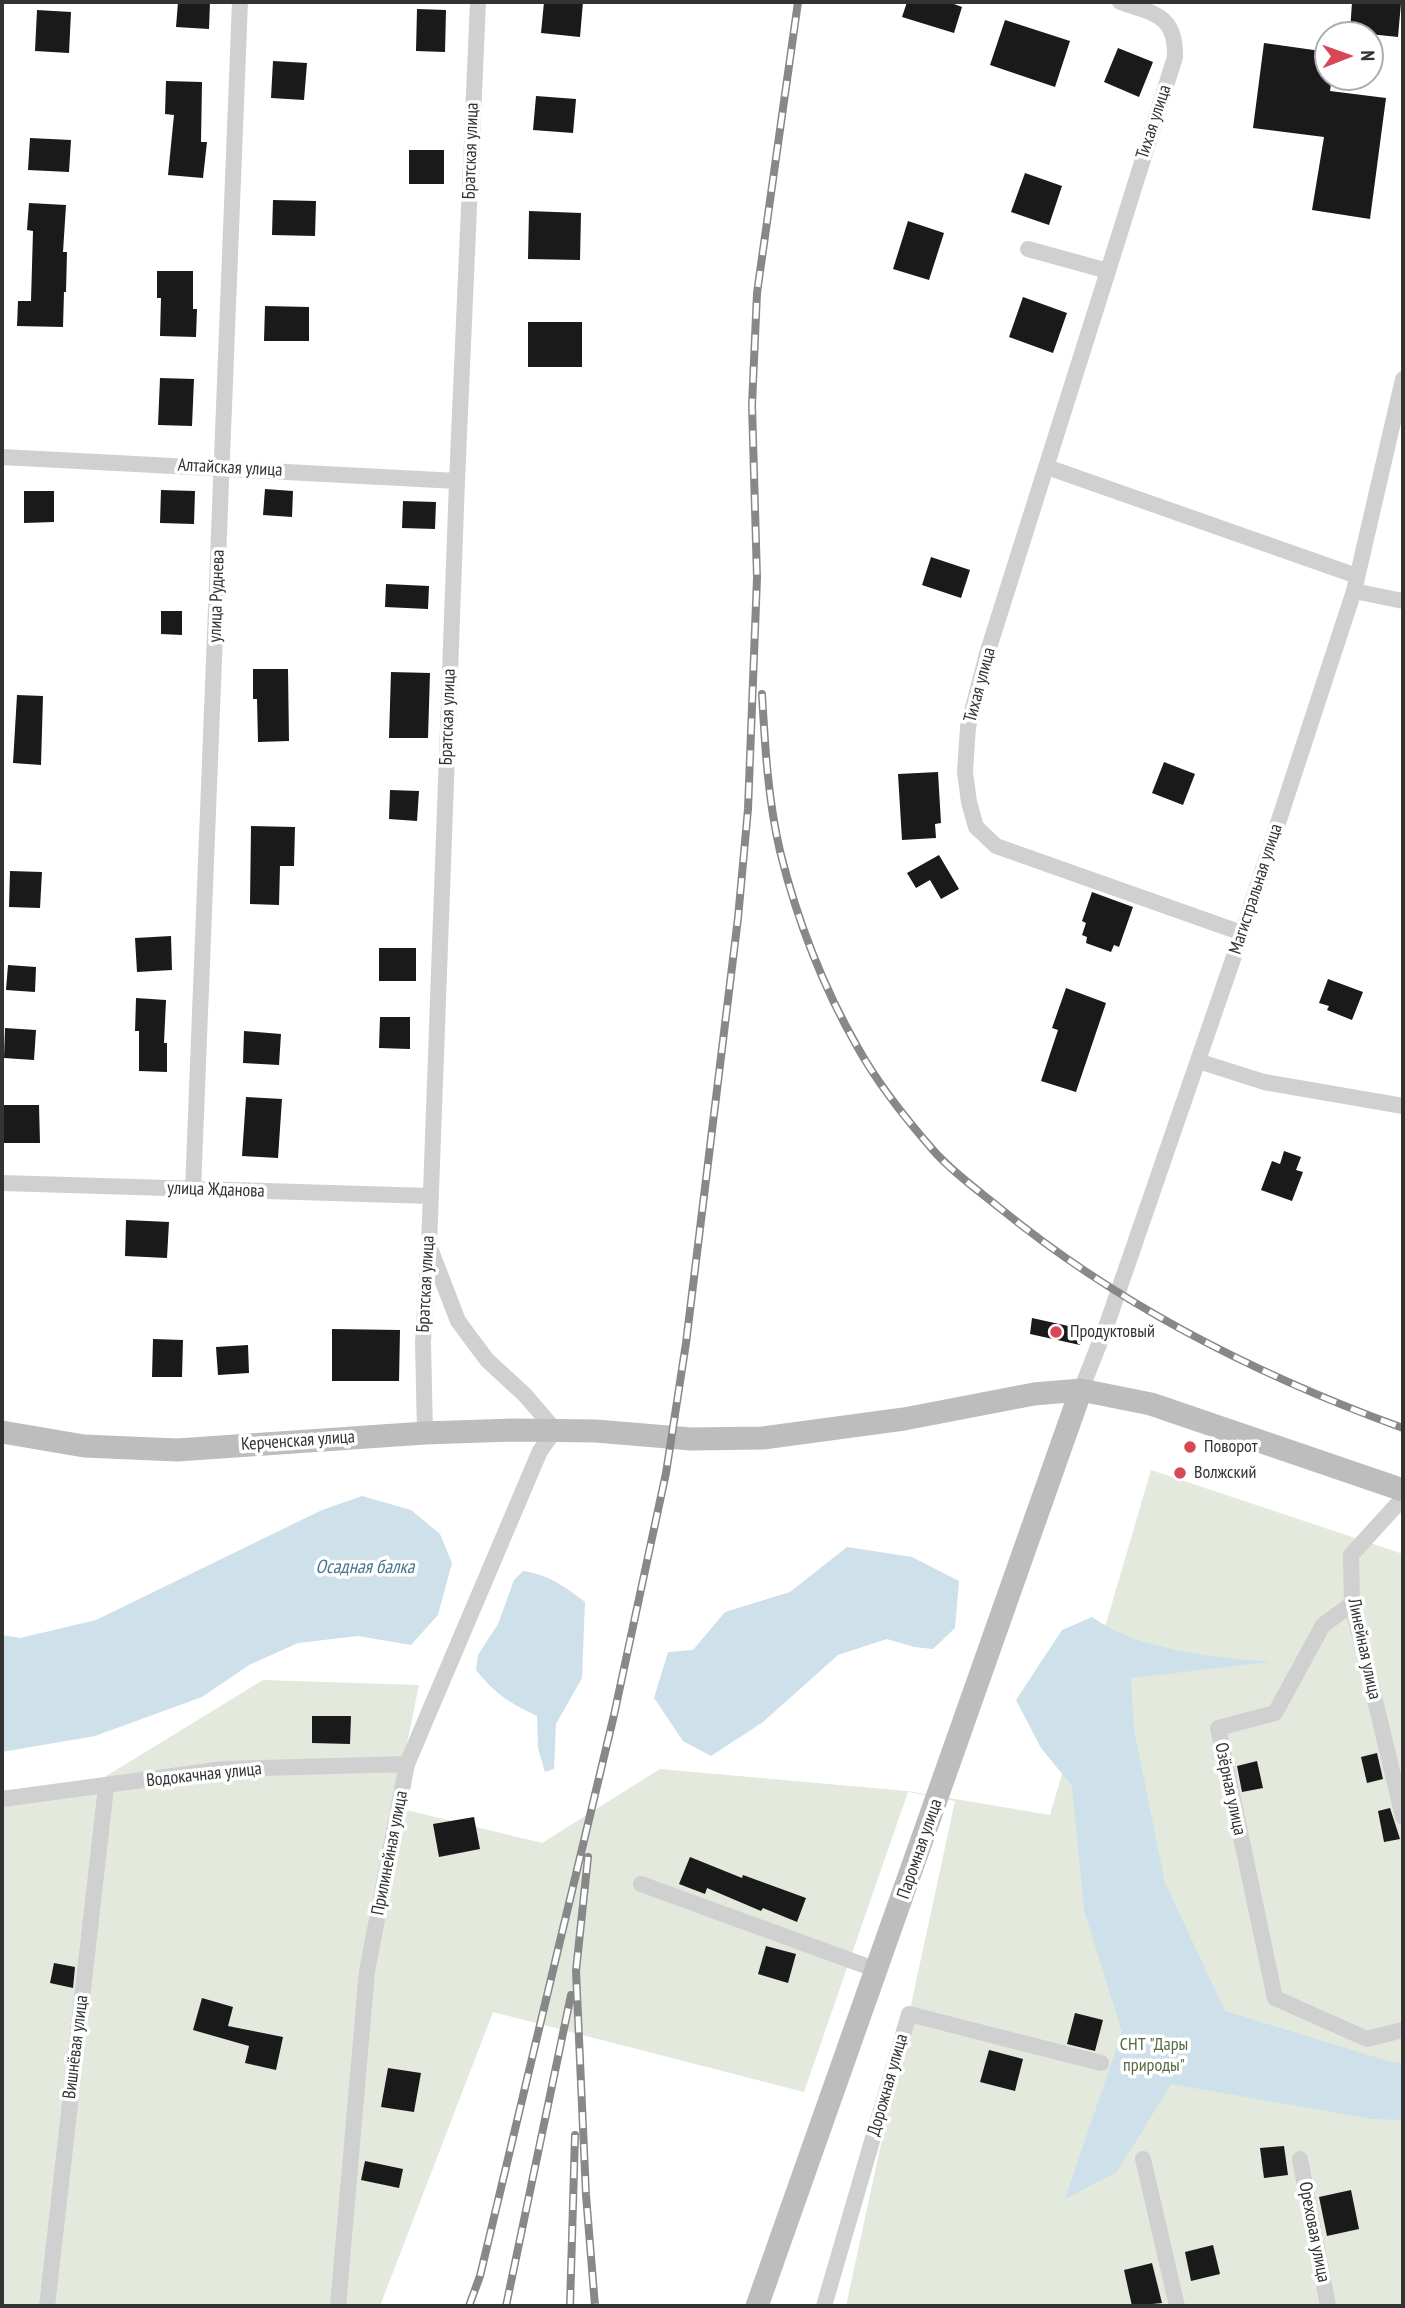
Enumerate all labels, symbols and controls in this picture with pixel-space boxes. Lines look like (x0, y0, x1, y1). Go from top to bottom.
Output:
north arrow (1314, 21, 1384, 91)
text: N (1356, 50, 1380, 61)
street label: Тихая улица (1132, 82, 1176, 162)
street label: Братская улица (459, 102, 483, 200)
street label: Алтайская улица (177, 454, 283, 482)
street label: улица Руднева (205, 549, 229, 643)
street label: Тихая улица (960, 645, 1000, 725)
street label: Братская улица (436, 668, 460, 766)
street label: Магистральная улица (1225, 821, 1287, 957)
street label: улица Жданова (167, 1178, 265, 1202)
street label: Братская улица (413, 1235, 439, 1333)
place label: Продуктовый (1070, 1321, 1155, 1343)
marker: Продуктовый (1048, 1324, 1064, 1340)
street label: Керченская улица (240, 1426, 356, 1456)
place label: Поворот (1204, 1436, 1257, 1458)
marker: Поворот (1182, 1439, 1198, 1455)
place label: Волжский (1194, 1462, 1256, 1484)
marker: Волжский (1172, 1465, 1188, 1481)
water label: Осадная балка (316, 1557, 414, 1579)
street label: Линейная улица (1343, 1596, 1385, 1702)
street label: Озёрная улица (1210, 1741, 1250, 1837)
street label: Водокачная улица (145, 1758, 263, 1792)
street label: Прилинейная улица (367, 1789, 413, 1917)
street label: Паромная улица (893, 1796, 947, 1902)
street label: Вишнёвая улица (59, 1994, 93, 2100)
street label: Дорожная улица (863, 2031, 913, 2139)
park label: СНТ "Дары природы" (1120, 2034, 1188, 2076)
street label: Ореховая улица (1294, 2180, 1334, 2284)

